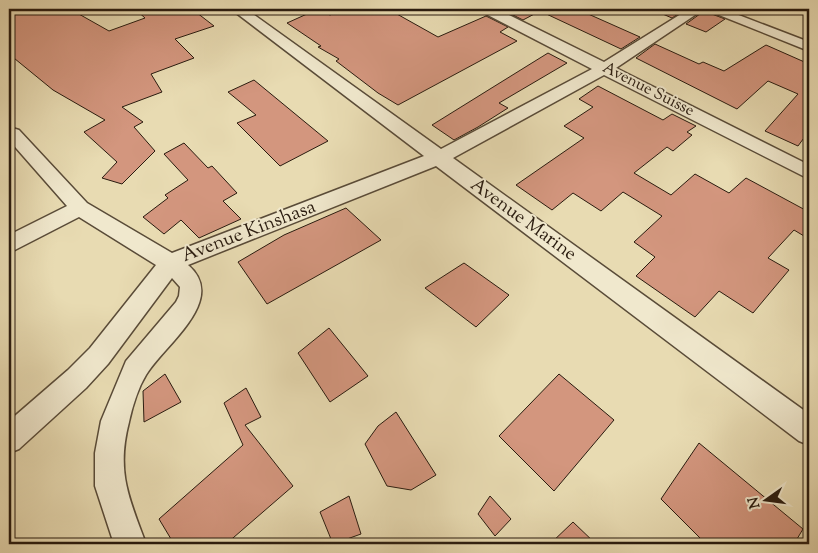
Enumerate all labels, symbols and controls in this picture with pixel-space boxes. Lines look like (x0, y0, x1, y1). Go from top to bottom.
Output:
street label: Avenue Suisse (598, 57, 698, 123)
street label: Avenue Marine (464, 172, 582, 268)
street label: Avenue Kinshasa (178, 194, 320, 270)
north arrow (740, 476, 790, 526)
text: N (744, 495, 766, 511)

